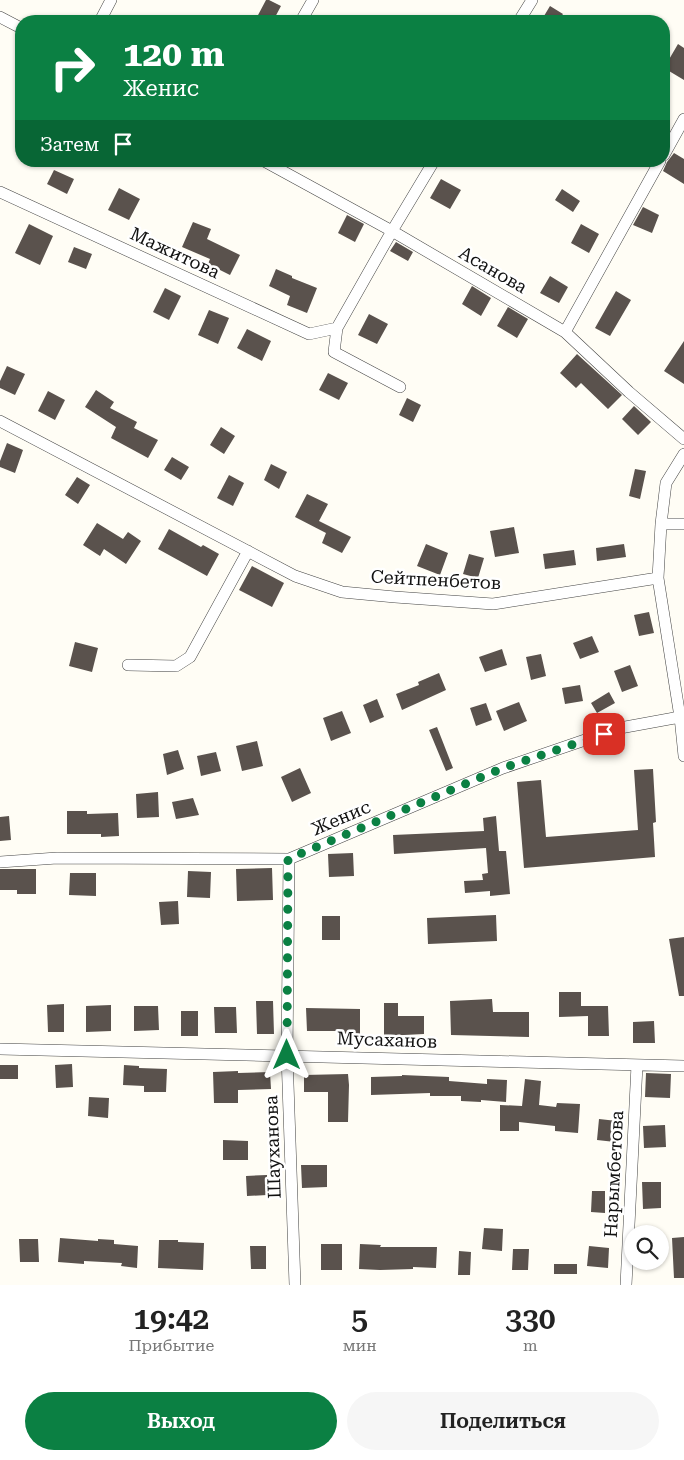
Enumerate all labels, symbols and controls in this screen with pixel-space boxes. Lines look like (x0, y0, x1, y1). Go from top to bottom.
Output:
text: 120 m (123, 34, 224, 75)
icon: right (40, 35, 105, 100)
text: Женис (123, 76, 199, 101)
icon: arrive (109, 130, 137, 158)
text: Затем (40, 133, 99, 156)
street label: Мажитова (127, 223, 224, 283)
street label: Асанова (455, 242, 531, 298)
street label: Сейтпенбетов (370, 566, 502, 593)
pin (583, 713, 625, 755)
icon: arrive (590, 720, 618, 748)
street label: Женис (308, 796, 374, 839)
street label: Мусаханов (336, 1027, 438, 1052)
position arrow (260, 1028, 312, 1080)
street label: Шауханова (260, 1095, 285, 1199)
street label: Нарымбетова (600, 1110, 627, 1238)
map controls (624, 1225, 669, 1270)
button: search (624, 1225, 669, 1270)
text: 19:42 (133, 1301, 209, 1336)
text: 5 (351, 1301, 368, 1336)
text: 330 (505, 1301, 556, 1336)
text: Прибытие (128, 1336, 214, 1355)
text: мин (343, 1336, 377, 1355)
text: m (523, 1336, 538, 1355)
button: Выход (25, 1392, 337, 1450)
button: Поделиться (347, 1392, 659, 1450)

